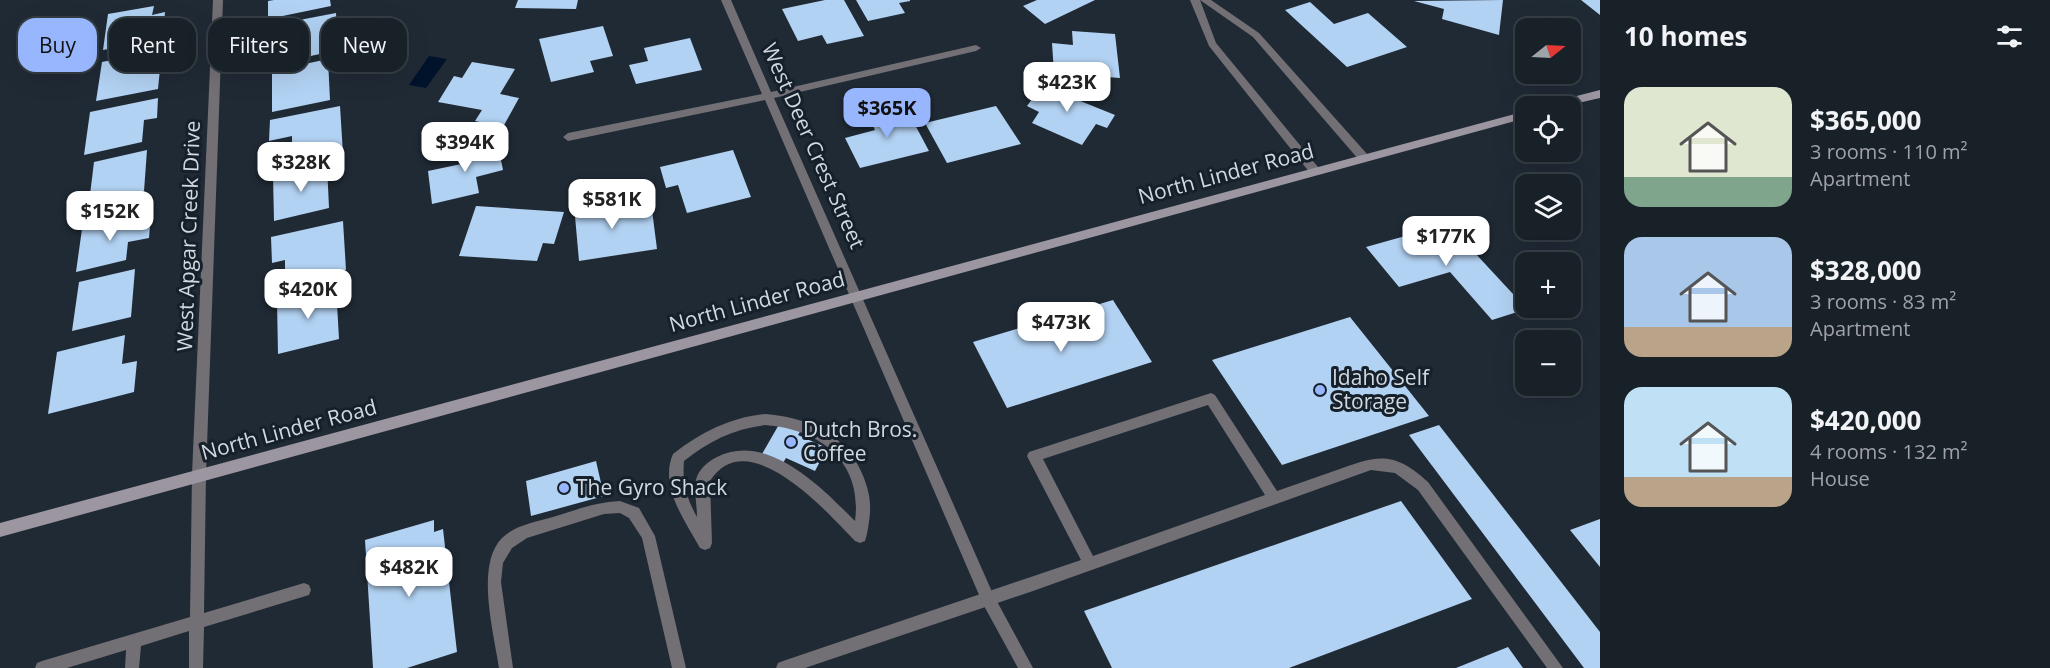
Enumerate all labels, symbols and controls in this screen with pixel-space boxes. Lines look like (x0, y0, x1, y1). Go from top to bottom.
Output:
chip: Buy (18, 18, 97, 72)
chip: Rent (109, 18, 196, 72)
chip: Filters (208, 18, 309, 72)
chip: New (321, 18, 407, 72)
north arrow (1515, 18, 1581, 84)
map controls (1515, 18, 1581, 396)
text: 10 homes (1624, 18, 1748, 54)
icon: filters (1993, 20, 2026, 53)
street label: West Deer Crest Street (756, 38, 872, 253)
pin: $423K (1025, 62, 1109, 113)
text: $423K (1037, 68, 1097, 95)
pin: $365K (845, 88, 929, 139)
text: $365K (857, 94, 917, 121)
button: locate (1515, 96, 1581, 162)
text: $365,000 (1810, 102, 1921, 138)
icon: home (1672, 111, 1744, 183)
street label: West Apgar Creek Drive (170, 120, 206, 352)
pin: $394K (423, 122, 507, 173)
text: $394K (435, 128, 495, 155)
street label: North Linder Road (1135, 136, 1317, 210)
text: 3 rooms · 110 m² (1810, 138, 1968, 165)
pin: $328K (259, 142, 343, 193)
text: $328K (271, 148, 331, 175)
text: Apartment (1810, 165, 1910, 192)
button: layers (1515, 174, 1581, 240)
pin: $581K (570, 179, 654, 230)
text: $581K (582, 185, 642, 212)
pin: $152K (68, 191, 152, 242)
text: $152K (80, 197, 140, 224)
pin: $177K (1404, 216, 1488, 267)
text: $177K (1416, 222, 1476, 249)
button: + (1515, 252, 1581, 318)
text: $328,000 (1810, 252, 1921, 288)
icon: home (1672, 261, 1744, 333)
street label: North Linder Road (666, 264, 848, 338)
pin: $420K (266, 269, 350, 320)
text: $420K (278, 275, 338, 302)
text: 3 rooms · 83 m² (1810, 288, 1956, 315)
pin: $473K (1019, 302, 1103, 353)
text: $473K (1031, 308, 1091, 335)
text: Apartment (1810, 315, 1910, 342)
button: − (1515, 330, 1581, 396)
place label: Idaho Self Storage (1332, 363, 1431, 415)
marker: Idaho Self Storage (1313, 383, 1327, 397)
street label: North Linder Road (198, 392, 380, 466)
text: $420,000 (1810, 402, 1921, 438)
icon: home (1672, 411, 1744, 483)
place label: Dutch Bros. Coffee (803, 415, 917, 467)
marker: Dutch Bros. Coffee (784, 435, 798, 449)
text: 4 rooms · 132 m² (1810, 438, 1968, 465)
text: House (1810, 465, 1870, 492)
place label: The Gyro Shack (576, 473, 727, 501)
marker: The Gyro Shack (557, 481, 571, 495)
pin: $482K (367, 547, 451, 598)
text: $482K (379, 553, 439, 580)

